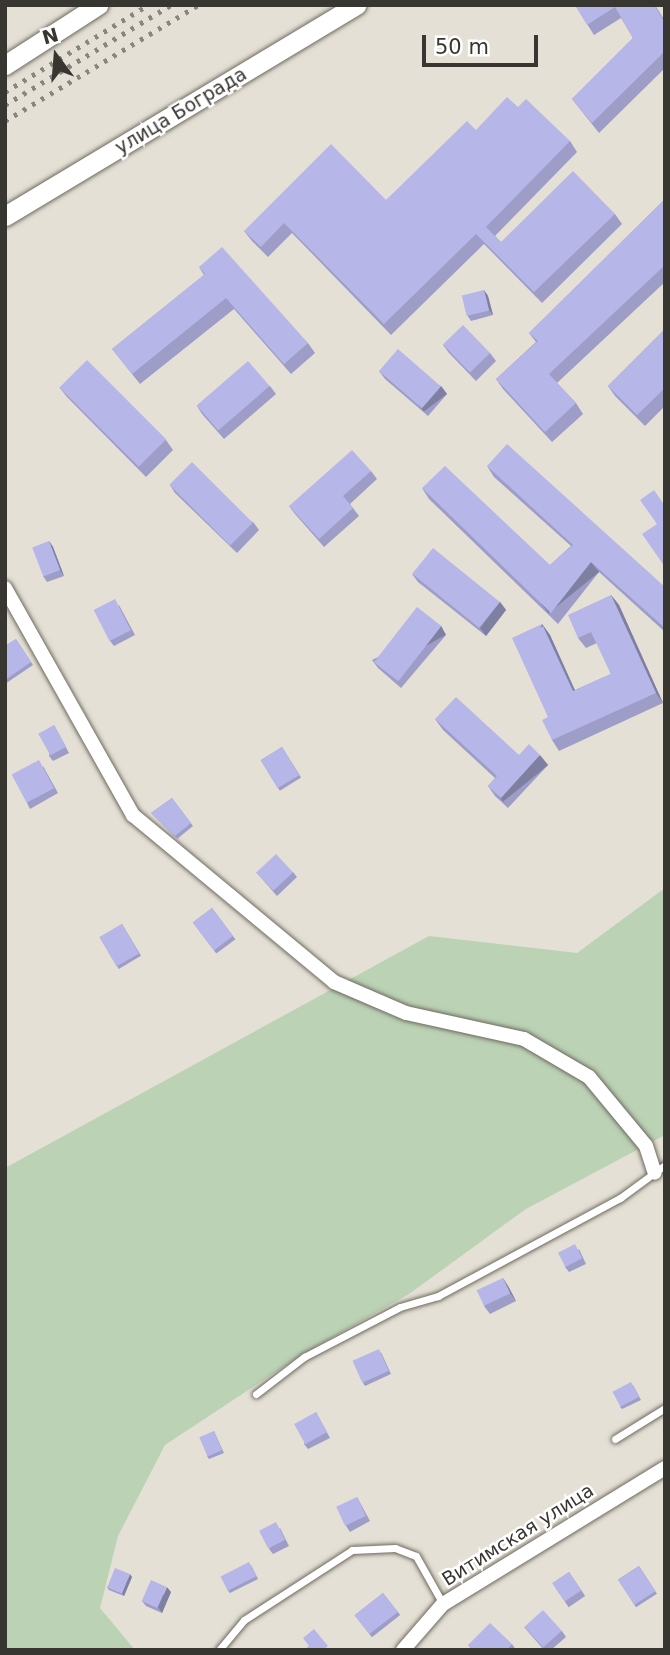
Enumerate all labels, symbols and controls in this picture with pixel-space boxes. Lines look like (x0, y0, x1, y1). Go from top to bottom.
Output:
north arrow (21, 21, 91, 91)
scale bar (425, 21, 540, 65)
text: N (40, 23, 61, 49)
text: 50 m (435, 35, 489, 59)
street label: улица Бограда (111, 63, 251, 159)
street label: Витимская улица (438, 1479, 598, 1591)

